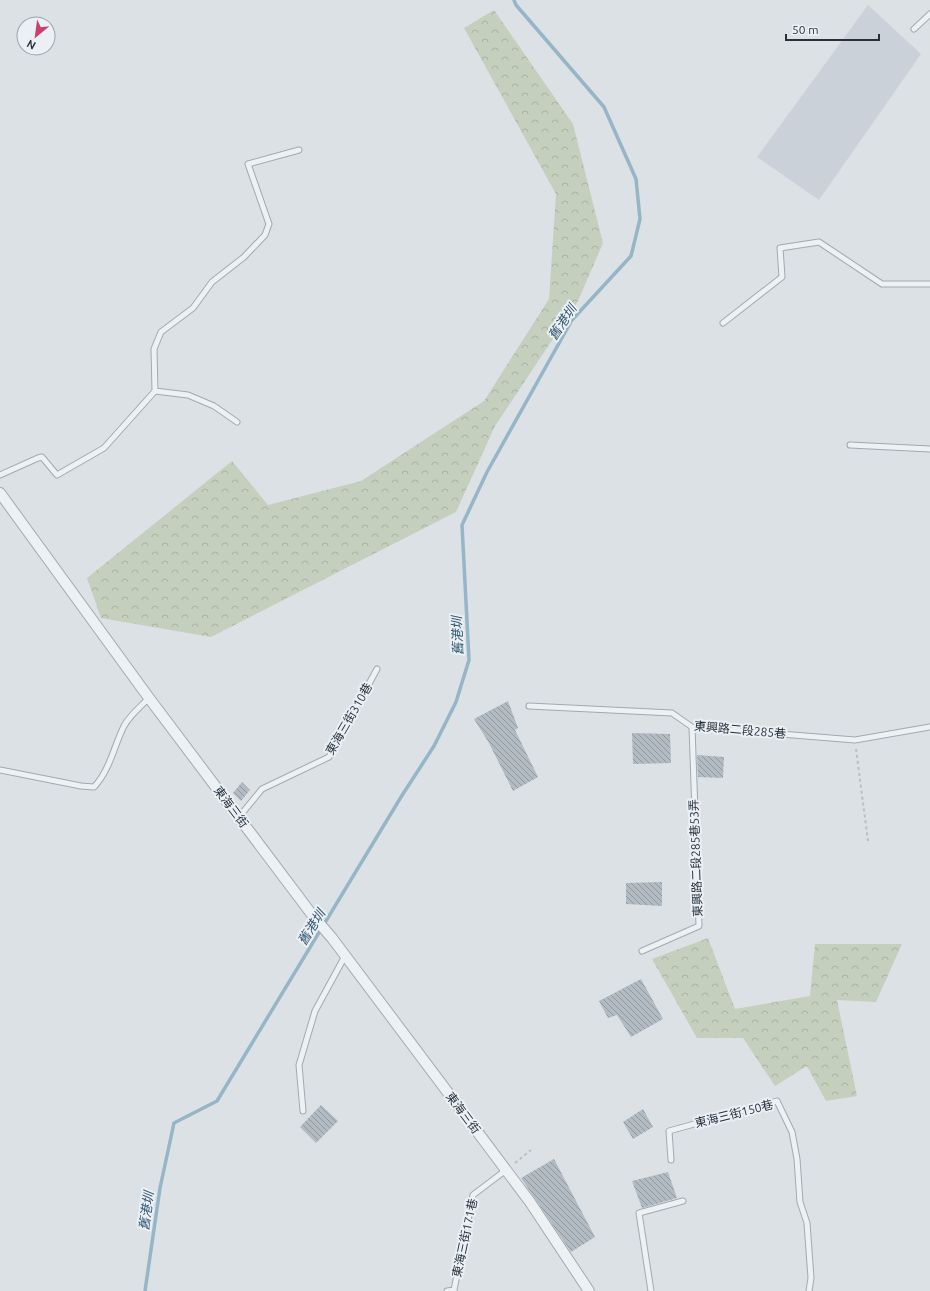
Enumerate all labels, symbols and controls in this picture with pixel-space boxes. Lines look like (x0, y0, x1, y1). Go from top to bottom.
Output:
north arrow (16, 16, 56, 56)
scale bar (786, 16, 879, 42)
text: 50 m (792, 23, 819, 36)
text: N (25, 38, 38, 52)
water label: 舊港圳 (545, 300, 580, 342)
water label: 舊港圳 (449, 614, 465, 656)
street label: 東海三街310巷 (323, 681, 374, 757)
street label: 東興路二段285巷 (693, 719, 787, 740)
street label: 東海三街 (212, 784, 251, 830)
street label: 東興路二段285巷53弄 (687, 799, 704, 917)
water label: 舊港圳 (295, 905, 328, 947)
street label: 東海三街 (444, 1090, 483, 1136)
street label: 東海三街150巷 (693, 1097, 774, 1130)
water label: 舊港圳 (136, 1189, 156, 1231)
street label: 東海三街171巷 (450, 1197, 479, 1279)

